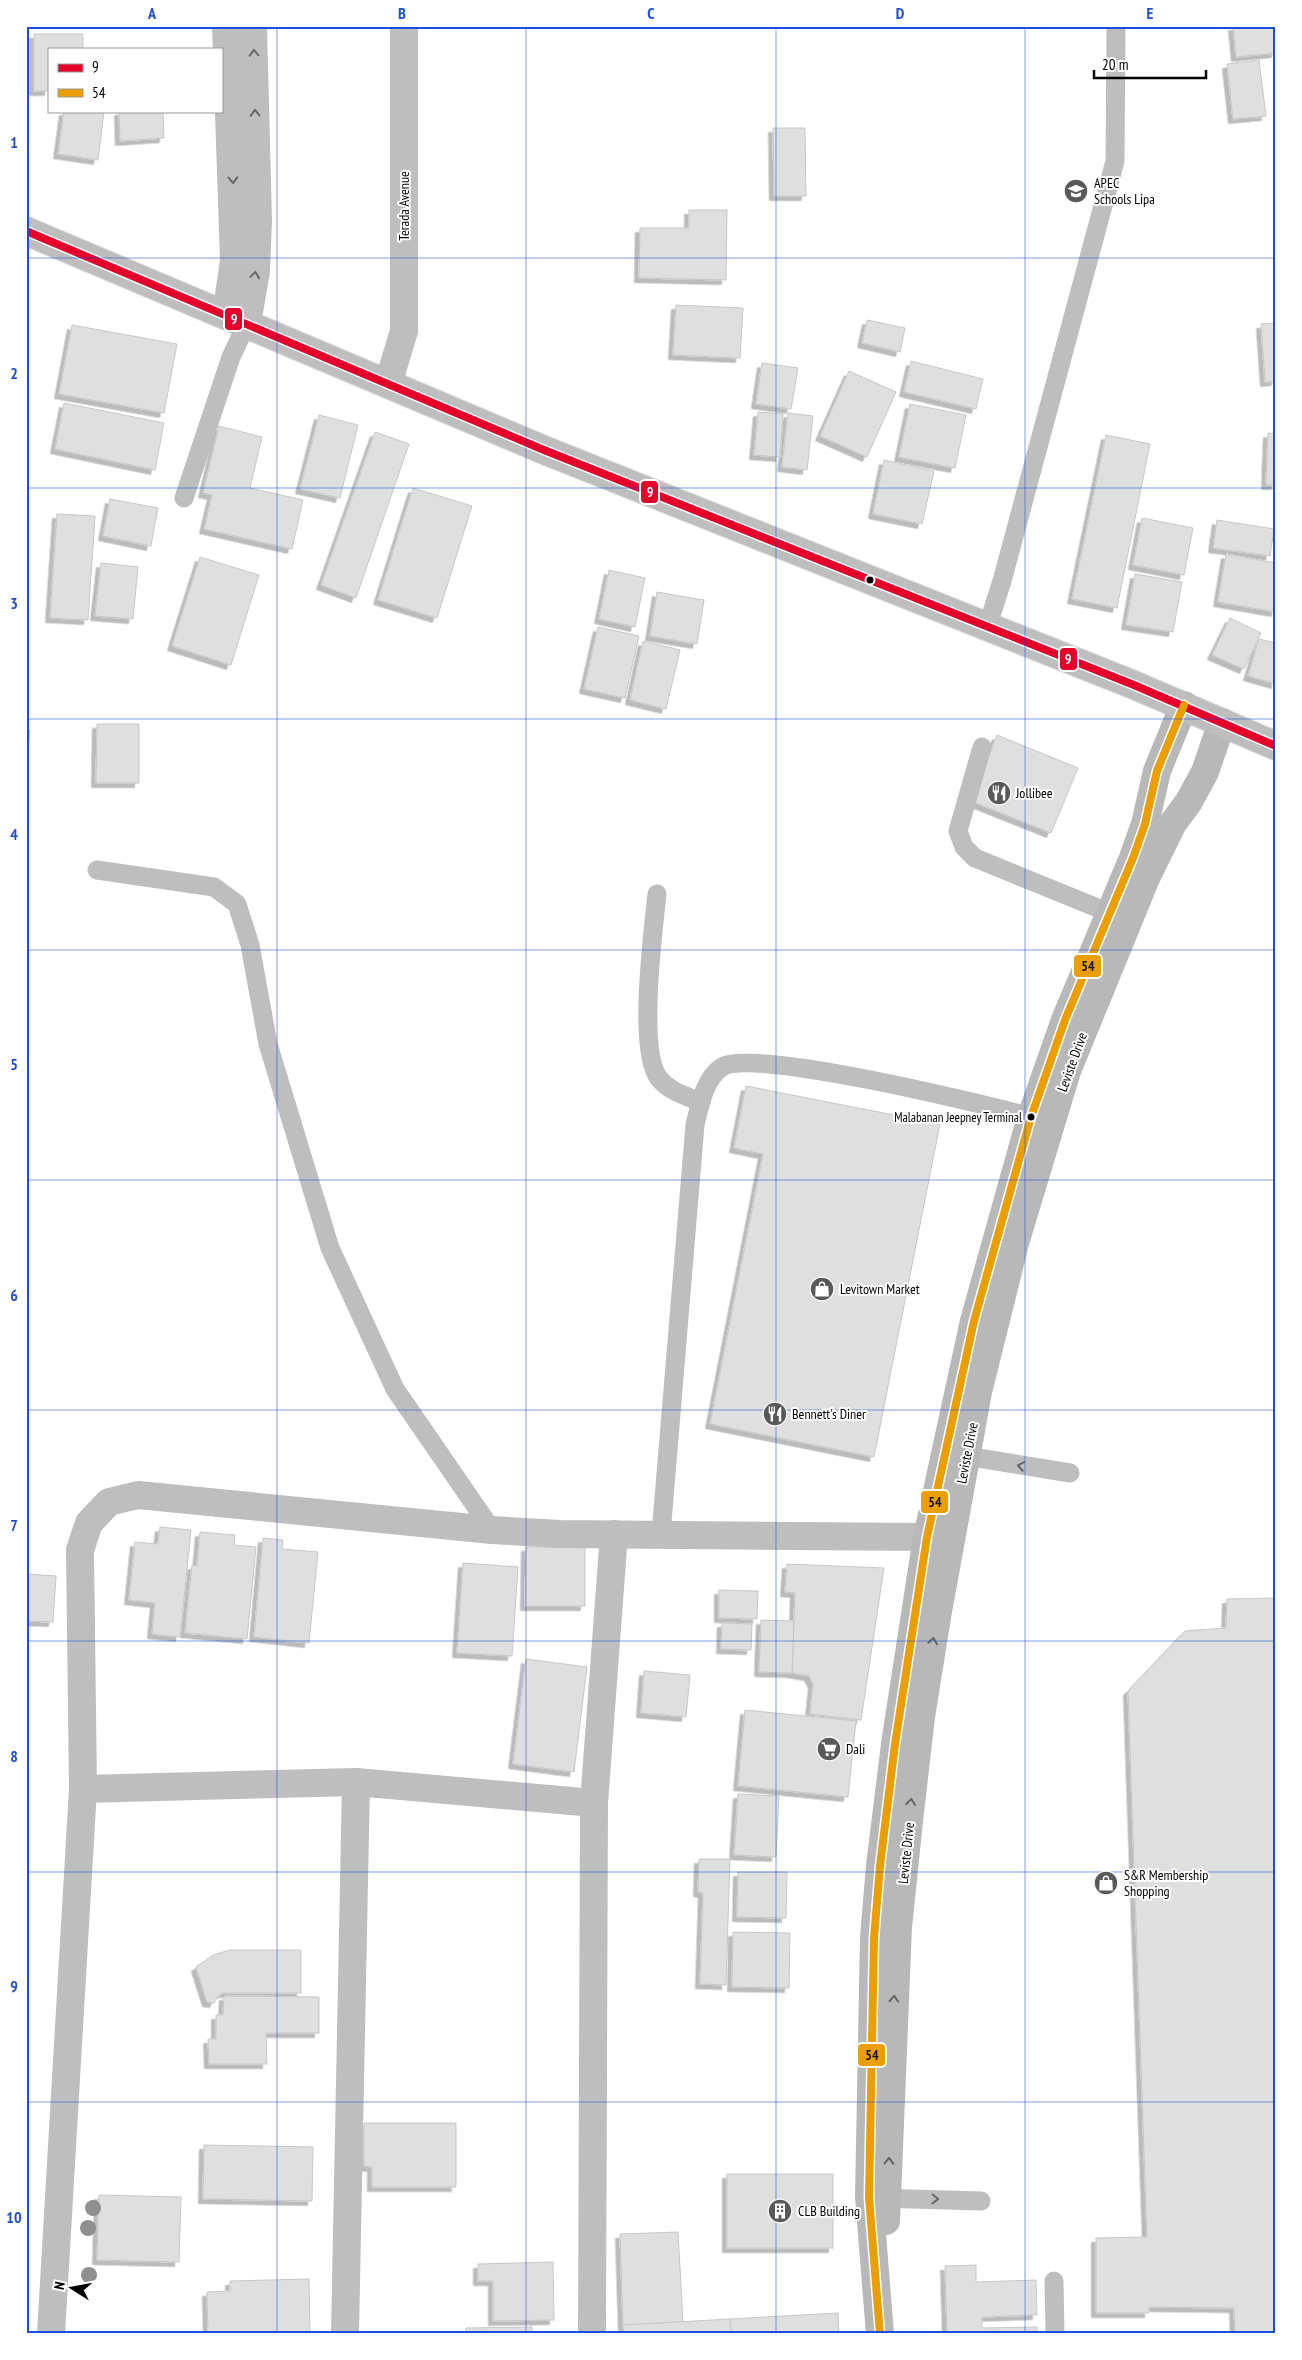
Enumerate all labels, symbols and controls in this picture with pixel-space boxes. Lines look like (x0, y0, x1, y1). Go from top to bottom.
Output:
text: A (147, 3, 157, 23)
text: B (398, 3, 406, 23)
text: C (647, 3, 655, 23)
text: D (896, 3, 905, 23)
text: E (1147, 3, 1154, 23)
legend (48, 48, 222, 112)
scale bar (1094, 48, 1207, 80)
one-way arrow (248, 49, 259, 57)
text: 20 m (1102, 55, 1128, 74)
text: 9 (92, 57, 99, 76)
text: 54 (92, 83, 106, 102)
one-way arrow (250, 108, 260, 116)
text: 1 (10, 132, 18, 152)
street label: Terada Avenue (395, 171, 413, 241)
place label: APEC Schools Lipa (1094, 174, 1155, 208)
one-way arrow (228, 177, 238, 185)
school or university icon: APEC Schools Lipa (1063, 178, 1089, 204)
one-way arrow (250, 271, 260, 279)
line badge: 9 (224, 307, 243, 331)
text: 9 (231, 310, 238, 328)
text: 2 (10, 363, 18, 383)
line badge: 9 (640, 480, 659, 504)
text: 9 (647, 483, 654, 501)
unlabelled marker (865, 575, 875, 585)
text: 3 (10, 593, 18, 613)
line badge: 9 (1059, 647, 1078, 671)
text: 9 (1065, 650, 1072, 668)
restaurant icon: Jollibee (986, 780, 1012, 806)
place label: Jollibee (1015, 784, 1053, 802)
text: 4 (10, 824, 18, 844)
line badge: 54 (1073, 954, 1102, 978)
text: 54 (1081, 957, 1095, 975)
street label: Leviste Drive (1053, 1030, 1091, 1094)
text: 5 (10, 1054, 18, 1074)
place label: Malabanan Jeepney Terminal (894, 1109, 1022, 1126)
marker: Malabanan Jeepney Terminal (1026, 1112, 1036, 1122)
shop icon: Levitown Market (809, 1276, 835, 1302)
place label: Levitown Market (840, 1280, 920, 1298)
text: 6 (10, 1285, 18, 1305)
restaurant icon: Bennett's Diner (762, 1401, 788, 1427)
place label: Bennett's Diner (792, 1405, 866, 1423)
street label: Leviste Drive (952, 1421, 982, 1485)
one-way arrow (1017, 1461, 1026, 1471)
line badge: 54 (920, 1490, 949, 1514)
text: 54 (928, 1493, 942, 1511)
text: 7 (10, 1515, 18, 1535)
one-way arrow (928, 1637, 938, 1645)
supermarket icon: Dali (816, 1736, 842, 1762)
place label: Dali (846, 1740, 865, 1758)
text: 8 (10, 1746, 18, 1766)
one-way arrow (905, 1798, 916, 1806)
street label: Leviste Drive (894, 1821, 918, 1885)
place label: S&R Membership Shopping (1124, 1866, 1208, 1900)
shop icon: S&R Membership Shopping (1093, 1870, 1119, 1896)
text: 9 (10, 1976, 18, 1996)
one-way arrow (889, 1994, 900, 2002)
line badge: 54 (857, 2043, 886, 2067)
text: 54 (865, 2046, 879, 2064)
one-way arrow (884, 2157, 894, 2164)
one-way arrow (932, 2194, 939, 2204)
building icon: CLB Building (767, 2198, 793, 2224)
place label: CLB Building (798, 2202, 860, 2220)
text: 10 (6, 2207, 22, 2227)
north arrow (48, 2262, 98, 2312)
text: N (50, 2280, 69, 2291)

